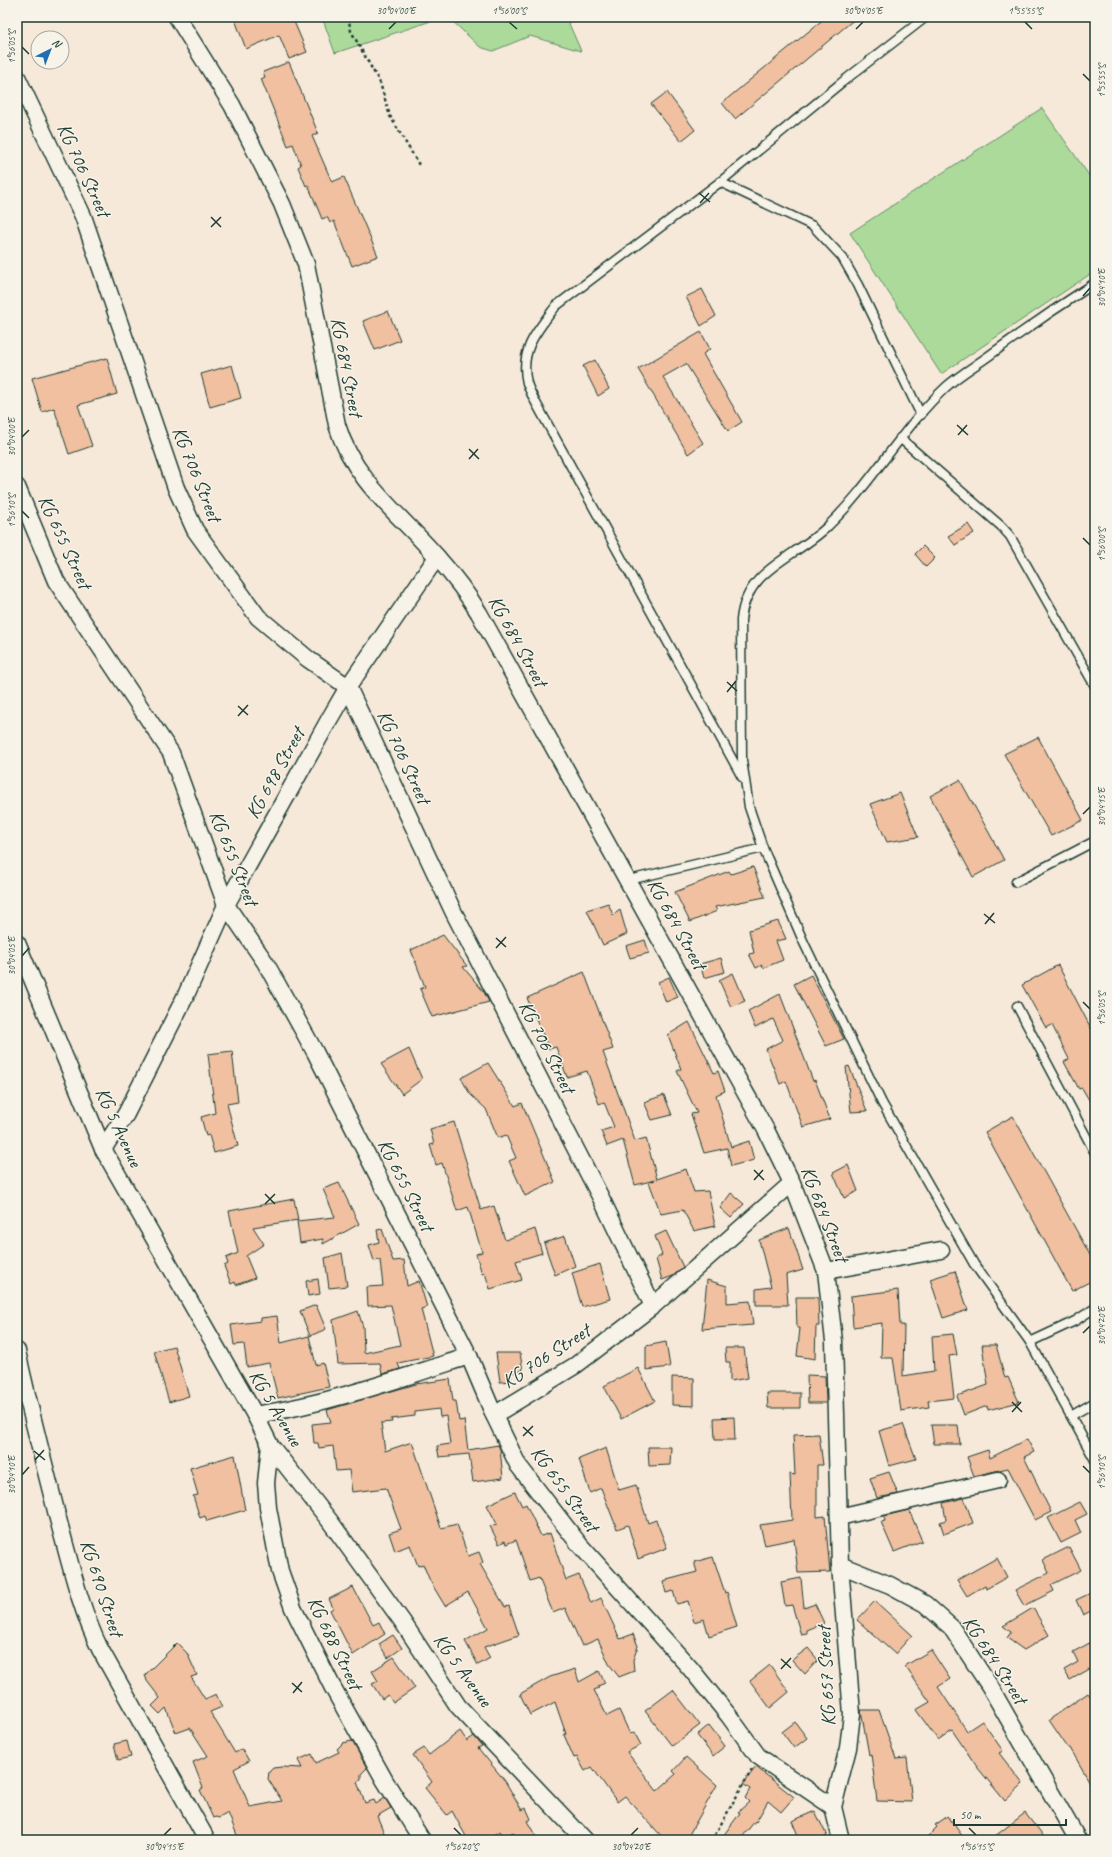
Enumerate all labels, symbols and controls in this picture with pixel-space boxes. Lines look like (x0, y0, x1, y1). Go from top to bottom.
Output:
text: 30°04'00"E (377, 4, 417, 17)
text: 1°56'00"S (492, 4, 528, 17)
text: 30°04'05"E (844, 4, 884, 17)
text: 1°55'55"S (1008, 4, 1044, 17)
text: 1°56'05"S (5, 28, 18, 64)
north arrow (30, 30, 70, 70)
text: N (49, 35, 66, 52)
text: 1°55'55"S (1095, 62, 1108, 98)
street label: KG 706 Street (52, 119, 118, 224)
text: 30°04'10"E (1095, 267, 1108, 307)
street label: KG 684 Street (325, 315, 369, 422)
text: 30°04'00"E (5, 416, 18, 456)
street label: KG 706 Street (167, 423, 229, 528)
street label: KG 655 Street (33, 491, 99, 596)
text: 1°56'10"S (5, 492, 18, 528)
text: 1°56'00"S (1095, 526, 1108, 562)
street label: KG 684 Street (483, 591, 555, 694)
street label: KG 706 Street (372, 706, 438, 811)
street label: KG 698 Street (240, 720, 312, 823)
text: 30°04'15"E (1095, 786, 1108, 826)
street label: KG 655 Street (204, 807, 266, 912)
street label: KG 684 Street (642, 874, 714, 977)
text: 30°04'05"E (5, 935, 18, 975)
text: 1°56'05"S (1095, 990, 1108, 1026)
street label: KG 706 Street (513, 997, 582, 1100)
street label: KG 5 Avenue (90, 1083, 149, 1172)
street label: KG 655 Street (372, 1135, 441, 1238)
street label: KG 684 Street (795, 1163, 856, 1268)
text: 30°04'20"E (1095, 1305, 1108, 1345)
street label: KG 706 Street (497, 1316, 598, 1394)
street label: KG 5 Avenue (244, 1365, 309, 1452)
street label: KG 655 Street (525, 1441, 607, 1540)
text: 30°04'10"E (5, 1454, 18, 1494)
text: 1°56'10"S (1095, 1454, 1108, 1490)
street label: KG 690 Street (75, 1537, 130, 1643)
street label: KG 688 Street (302, 1593, 370, 1697)
street label: KG 684 Street (957, 1611, 1035, 1712)
street label: KG 657 Street (811, 1622, 841, 1727)
street label: KG 5 Avenue (428, 1628, 499, 1713)
scale bar (954, 1801, 1066, 1827)
text: 50 m (960, 1807, 982, 1823)
text: 30°04'15"E (145, 1840, 185, 1853)
text: 1°56'20"S (444, 1840, 480, 1853)
text: 30°04'20"E (612, 1840, 652, 1853)
text: 1°56'15"S (959, 1840, 995, 1853)

